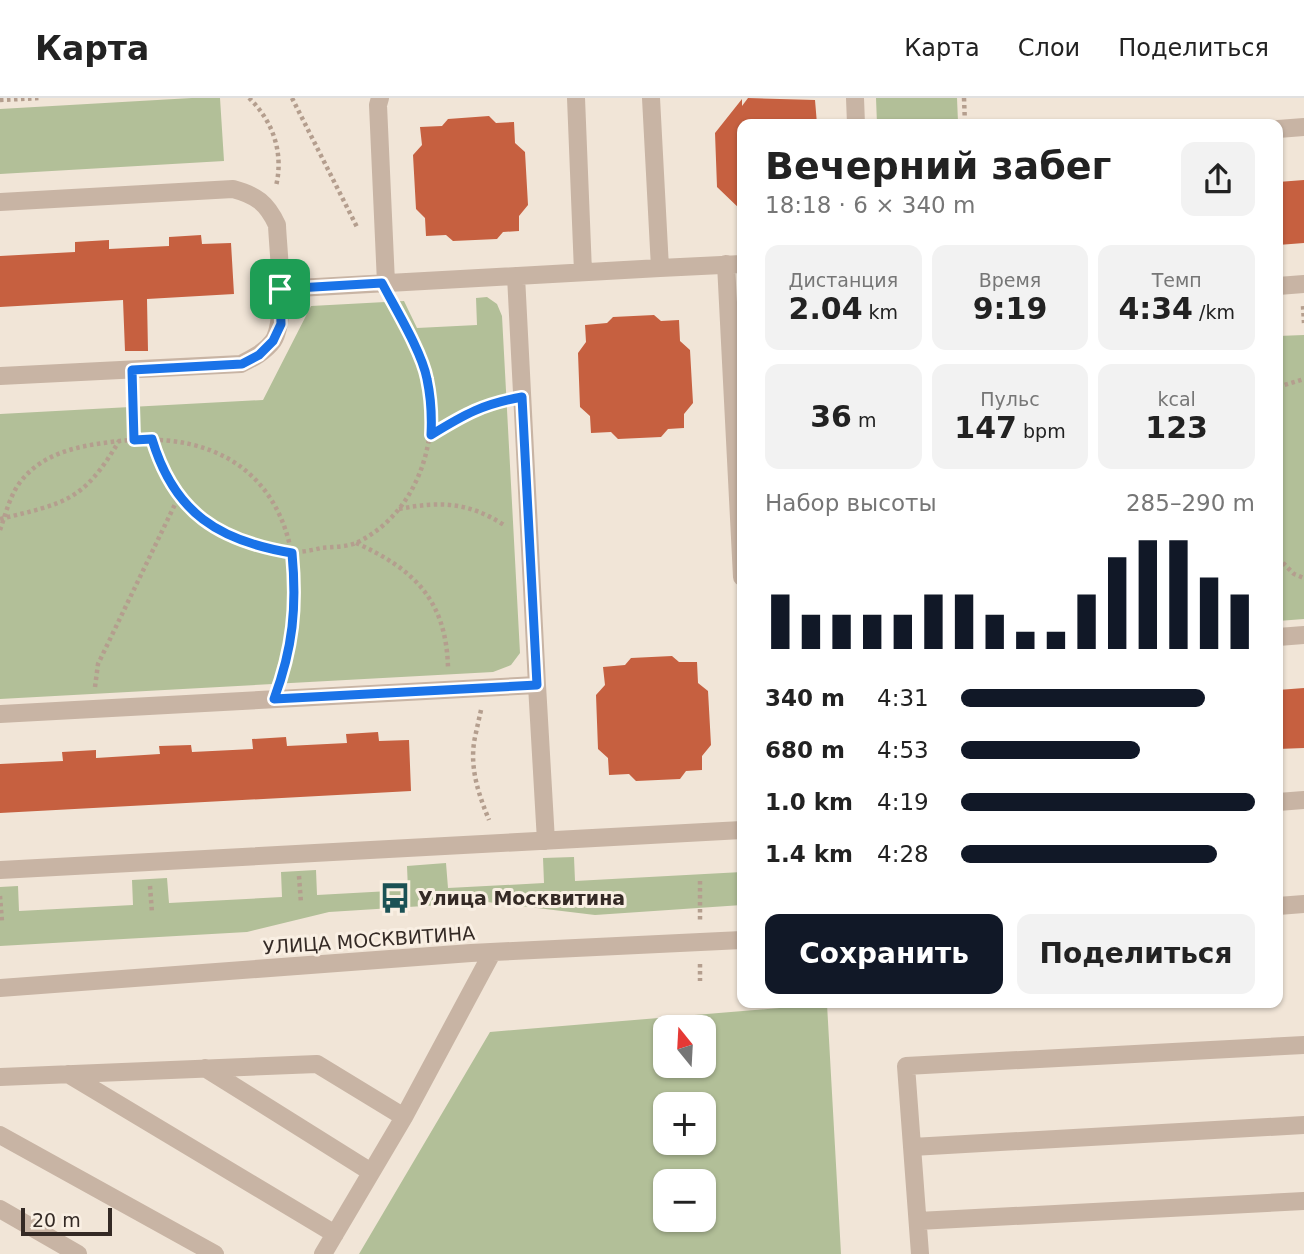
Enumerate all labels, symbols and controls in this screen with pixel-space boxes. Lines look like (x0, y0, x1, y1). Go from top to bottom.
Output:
text: Карта (35, 29, 149, 68)
text: Карта (904, 34, 980, 62)
text: Слои (1018, 34, 1080, 62)
text: Поделиться (1118, 34, 1269, 62)
button: share (1181, 142, 1255, 216)
text: Вечерний забег (765, 144, 1111, 188)
text: 18:18 · 6 × 340 m (765, 192, 975, 218)
pin (250, 259, 310, 319)
text: Дистанция (789, 269, 898, 291)
text: Время (979, 269, 1041, 291)
text: Темп (1152, 269, 1202, 291)
icon: arrive (261, 270, 299, 308)
text: 2.04 (789, 291, 863, 326)
text: 9:19 (973, 291, 1047, 326)
text: 4:34 (1118, 291, 1193, 326)
text: km (863, 301, 898, 323)
text: /km (1193, 301, 1235, 323)
text: Пульс (980, 388, 1040, 410)
text: kcal (1157, 388, 1196, 410)
text: 36 (810, 399, 852, 434)
text: m (852, 409, 876, 431)
text: 147 (954, 410, 1017, 445)
text: 123 (1145, 410, 1208, 445)
text: bpm (1017, 420, 1066, 442)
text: Набор высоты (765, 490, 937, 516)
text: 285–290 m (1126, 490, 1255, 516)
text: 340 m (765, 685, 845, 711)
text: 4:31 (877, 685, 929, 711)
text: 680 m (765, 737, 845, 763)
text: 4:53 (877, 737, 929, 763)
text: 1.0 km (765, 789, 853, 815)
text: 4:19 (877, 789, 929, 815)
text: 1.4 km (765, 841, 853, 867)
text: 4:28 (877, 841, 929, 867)
bus stop icon: Улица Москвитина (378, 881, 412, 915)
place label: Улица Москвитина (418, 887, 625, 909)
button: Сохранить (765, 914, 1003, 994)
button: Поделиться (1017, 914, 1255, 994)
street label: УЛИЦА МОСКВИТИНА (262, 922, 476, 958)
north arrow (653, 1015, 716, 1078)
map controls (653, 1015, 716, 1232)
button: + (653, 1092, 716, 1155)
button: − (653, 1169, 716, 1232)
scale bar (21, 1205, 112, 1237)
text: 20 m (32, 1209, 81, 1231)

